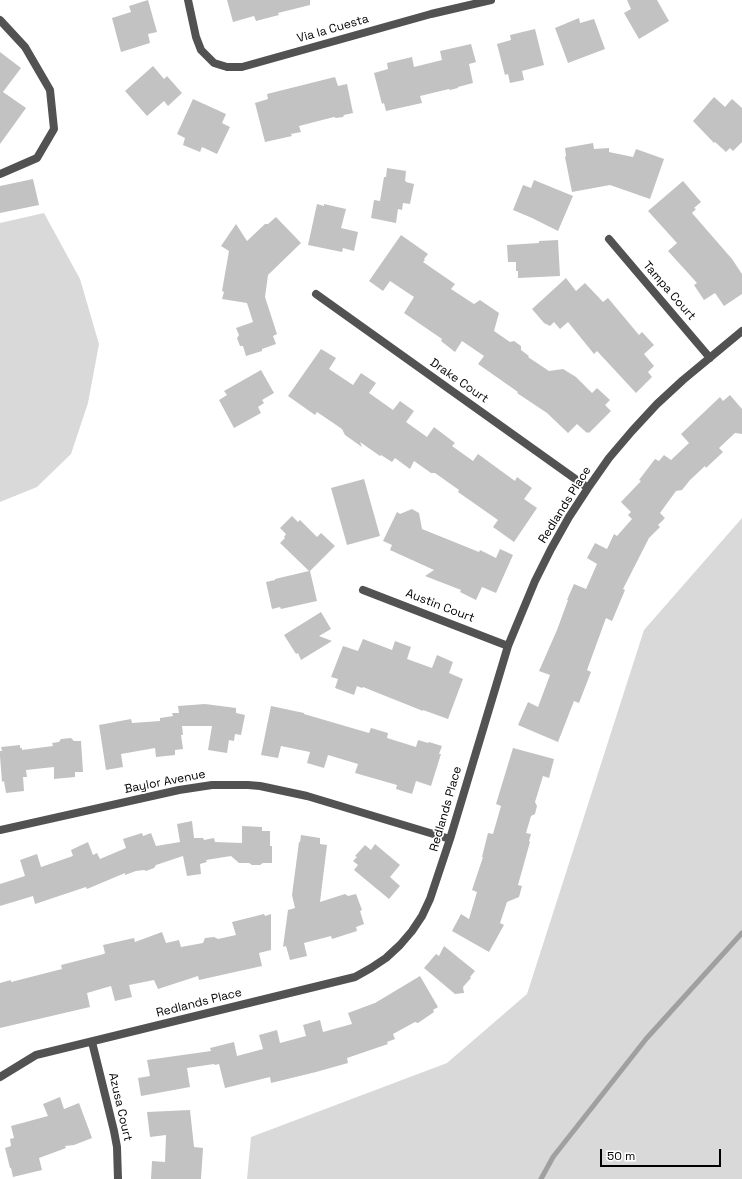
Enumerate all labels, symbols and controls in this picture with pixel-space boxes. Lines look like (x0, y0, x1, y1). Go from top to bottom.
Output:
street label: Via la Cuesta (295, 12, 371, 46)
street label: Tampa Court (639, 259, 699, 323)
street label: Drake Court (427, 356, 491, 406)
street label: Redlands Place (536, 464, 594, 546)
street label: Austin Court (404, 586, 476, 626)
street label: Redlands Place (427, 765, 465, 853)
street label: Baylor Avenue (123, 767, 207, 797)
street label: Redlands Place (155, 985, 243, 1021)
street label: Azusa Court (105, 1071, 135, 1143)
scale bar (602, 1141, 723, 1167)
text: 50 m (607, 1148, 635, 1164)

